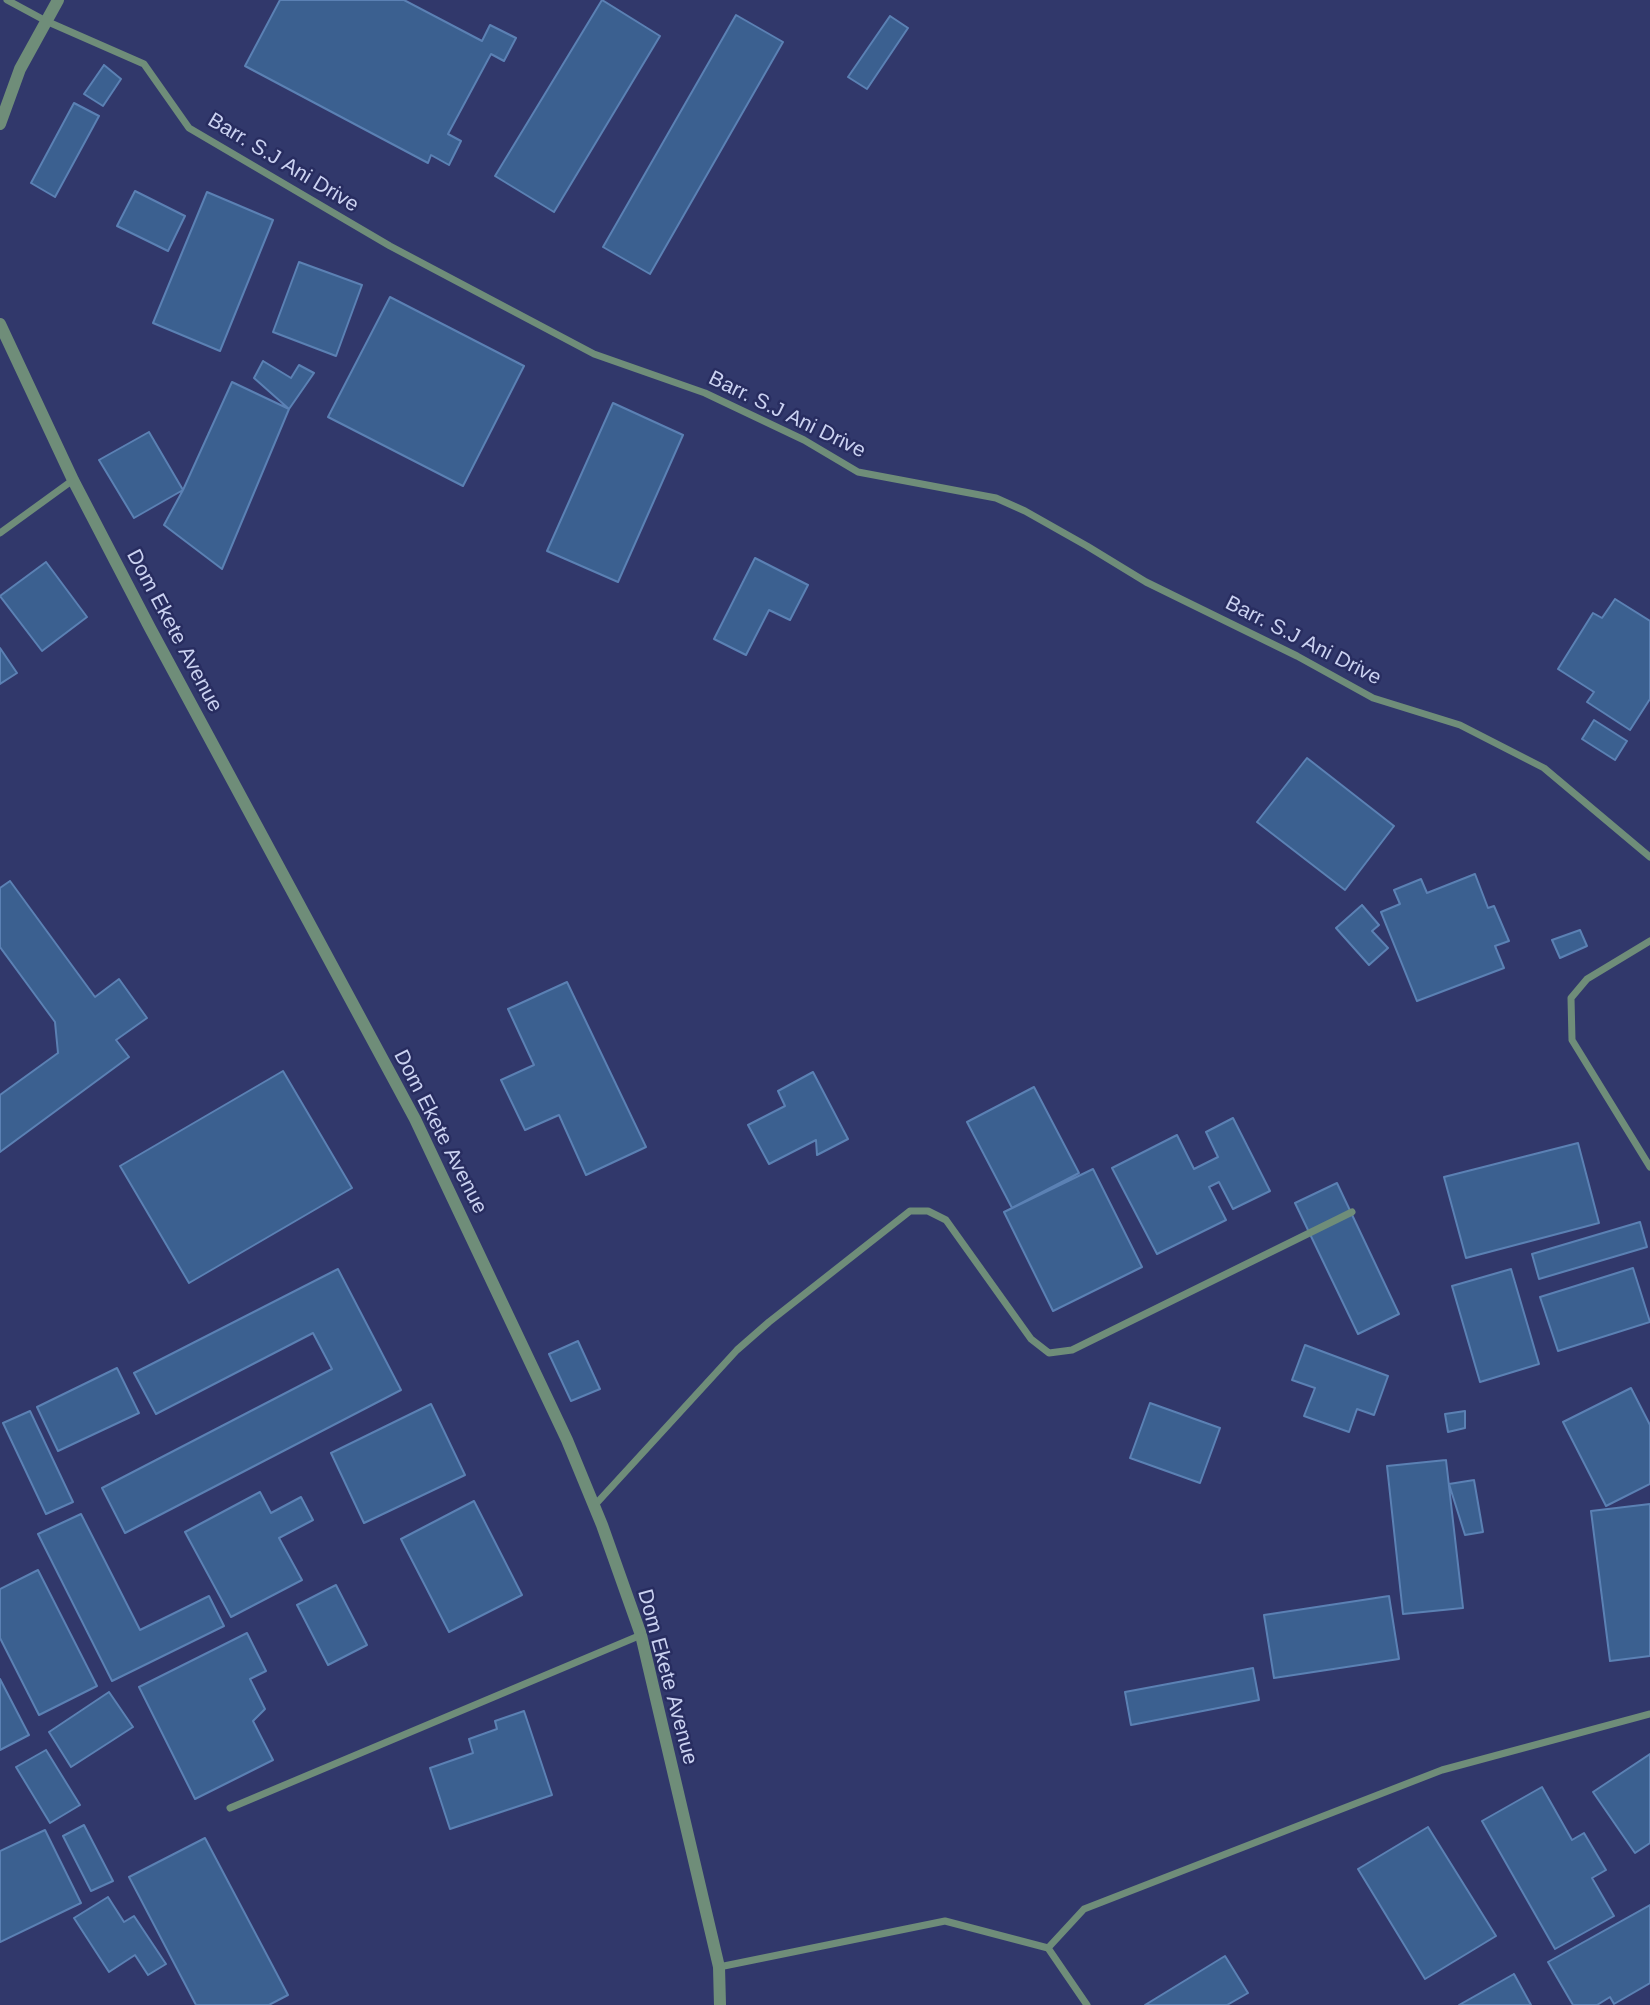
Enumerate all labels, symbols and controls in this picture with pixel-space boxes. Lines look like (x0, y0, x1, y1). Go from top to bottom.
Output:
street label: Barr. S.J Ani Drive (203, 108, 363, 218)
street label: Barr. S.J Ani Drive (704, 366, 870, 464)
street label: Dom Ekete Avenue (120, 545, 228, 717)
street label: Barr. S.J Ani Drive (1221, 591, 1385, 691)
street label: Dom Ekete Avenue (388, 1046, 492, 1218)
street label: Dom Ekete Avenue (631, 1587, 703, 1767)

